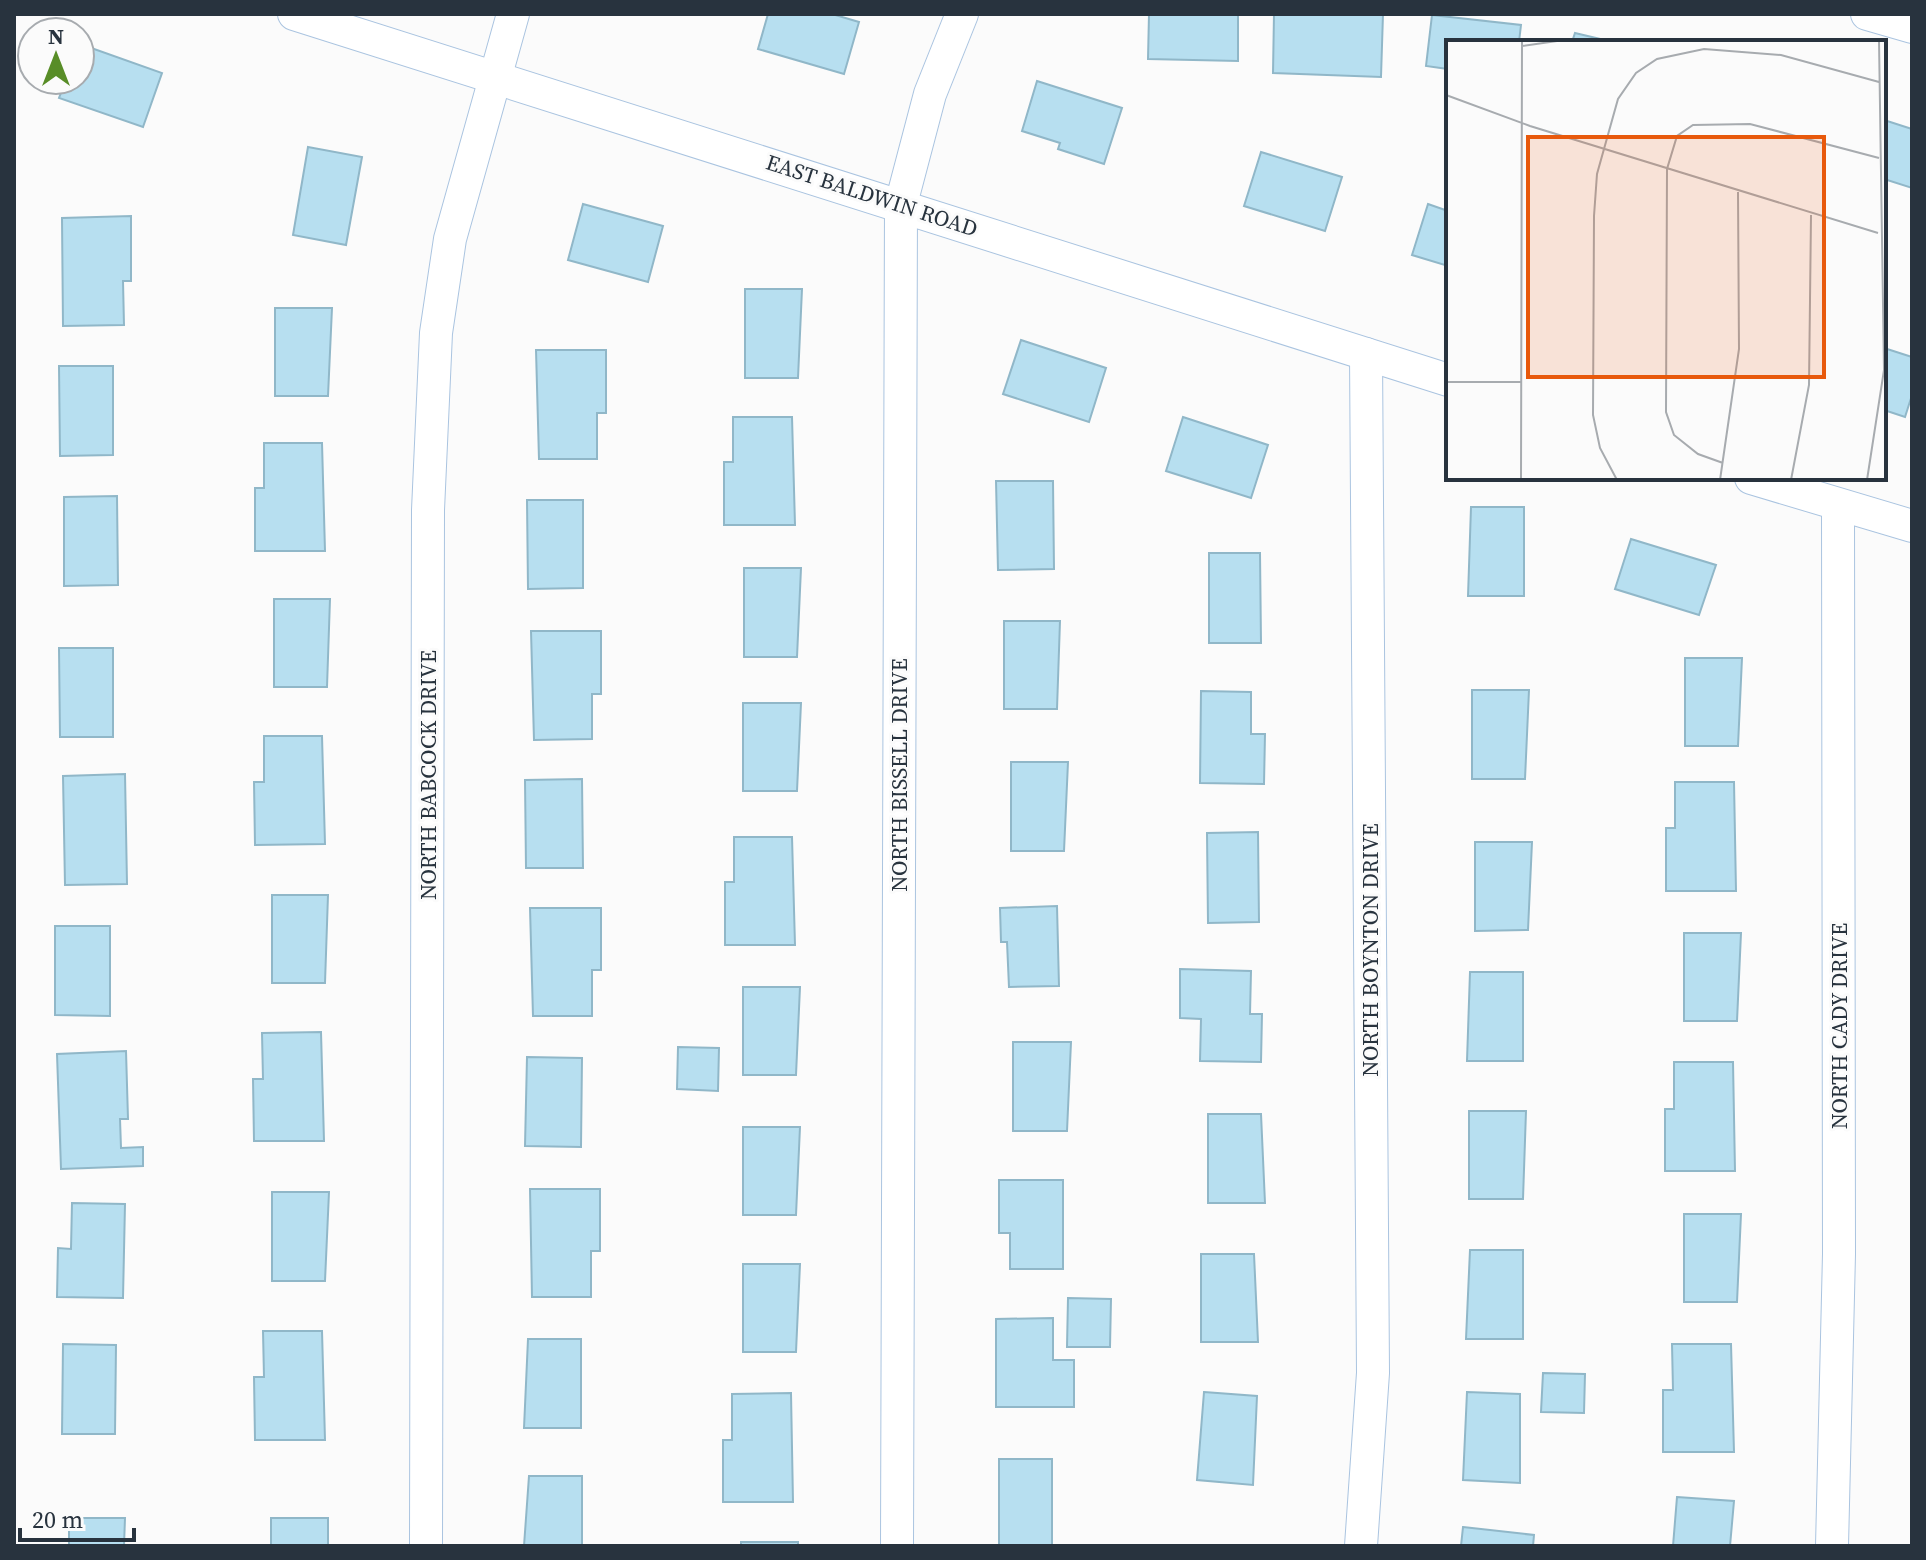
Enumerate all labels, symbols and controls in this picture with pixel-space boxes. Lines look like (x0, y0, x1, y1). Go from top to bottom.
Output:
north arrow (16, 16, 96, 96)
text: N (48, 21, 64, 51)
inset map (1446, 40, 1886, 480)
street label: EAST BALDWIN ROAD (762, 147, 982, 243)
street label: NORTH BABCOCK DRIVE (413, 650, 443, 900)
street label: NORTH BISSELL DRIVE (884, 658, 914, 892)
street label: NORTH BOYNTON DRIVE (1355, 823, 1385, 1077)
street label: NORTH CADY DRIVE (1824, 923, 1854, 1129)
scale bar (20, 1492, 134, 1542)
text: 20 m (32, 1503, 83, 1536)

